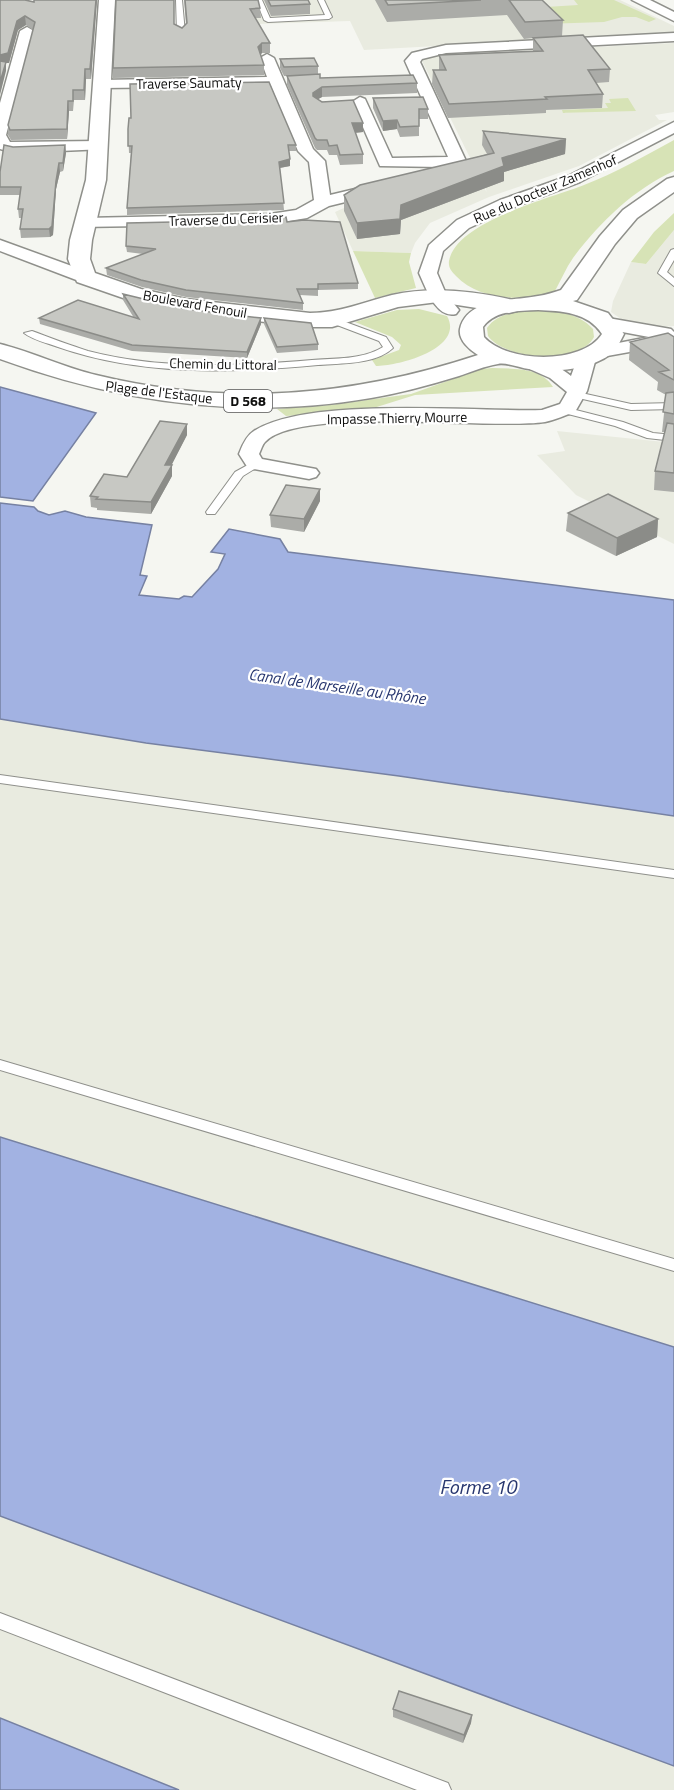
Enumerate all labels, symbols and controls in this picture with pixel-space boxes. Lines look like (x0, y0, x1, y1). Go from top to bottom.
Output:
street label: Traverse Saumaty (136, 71, 242, 94)
street label: Rue du Docteur Zamenhof (470, 149, 620, 228)
street label: Traverse du Cerisier (168, 206, 284, 231)
street label: Boulevard Fenouil (141, 284, 249, 323)
street label: Chemin du Littoral (169, 352, 277, 375)
street label: Plage de l'Estaque (104, 375, 214, 408)
road number: D 568 (224, 390, 272, 412)
street label: Impasse Thierry Mourre (327, 406, 467, 429)
water label: Canal de Marseille au Rhône (247, 662, 429, 711)
water label: Forme 10 (439, 1471, 518, 1502)

